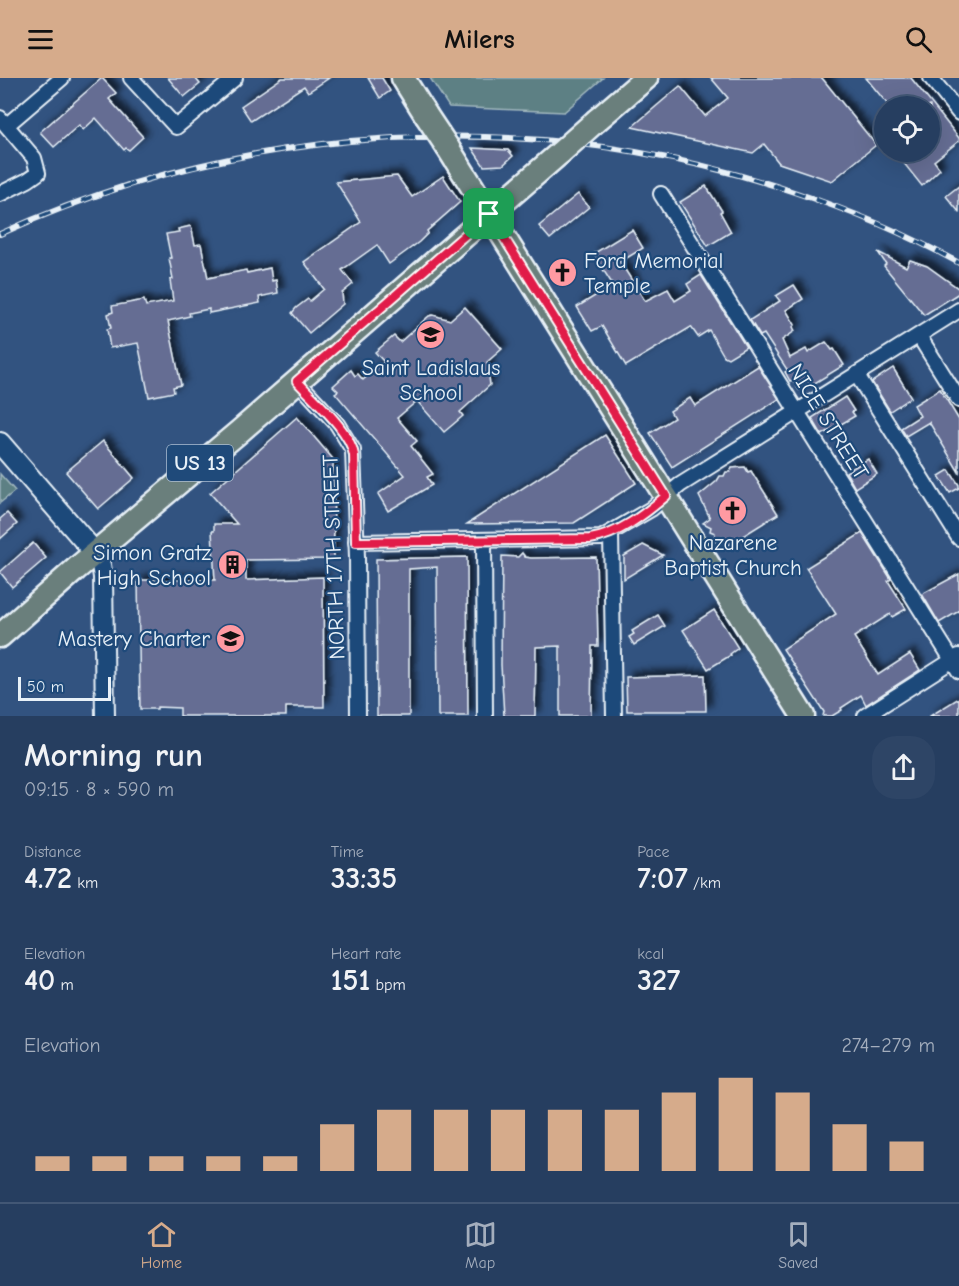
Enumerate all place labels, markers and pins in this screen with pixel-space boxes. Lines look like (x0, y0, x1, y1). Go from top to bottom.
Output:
pin (463, 188, 514, 239)
place label: Ford Memorial Temple (584, 248, 723, 299)
church icon: Ford Memorial Temple (547, 257, 579, 289)
school or university icon: Saint Ladislaus School (415, 319, 447, 351)
place label: Saint Ladislaus School (362, 355, 500, 406)
church icon: Nazarene Baptist Church (717, 494, 749, 526)
place label: Nazarene Baptist Church (664, 530, 802, 581)
place label: Simon Gratz High School (93, 540, 211, 591)
building icon: Simon Gratz High School (216, 549, 248, 581)
school or university icon: Mastery Charter (215, 622, 247, 654)
place label: Mastery Charter (58, 626, 210, 652)

